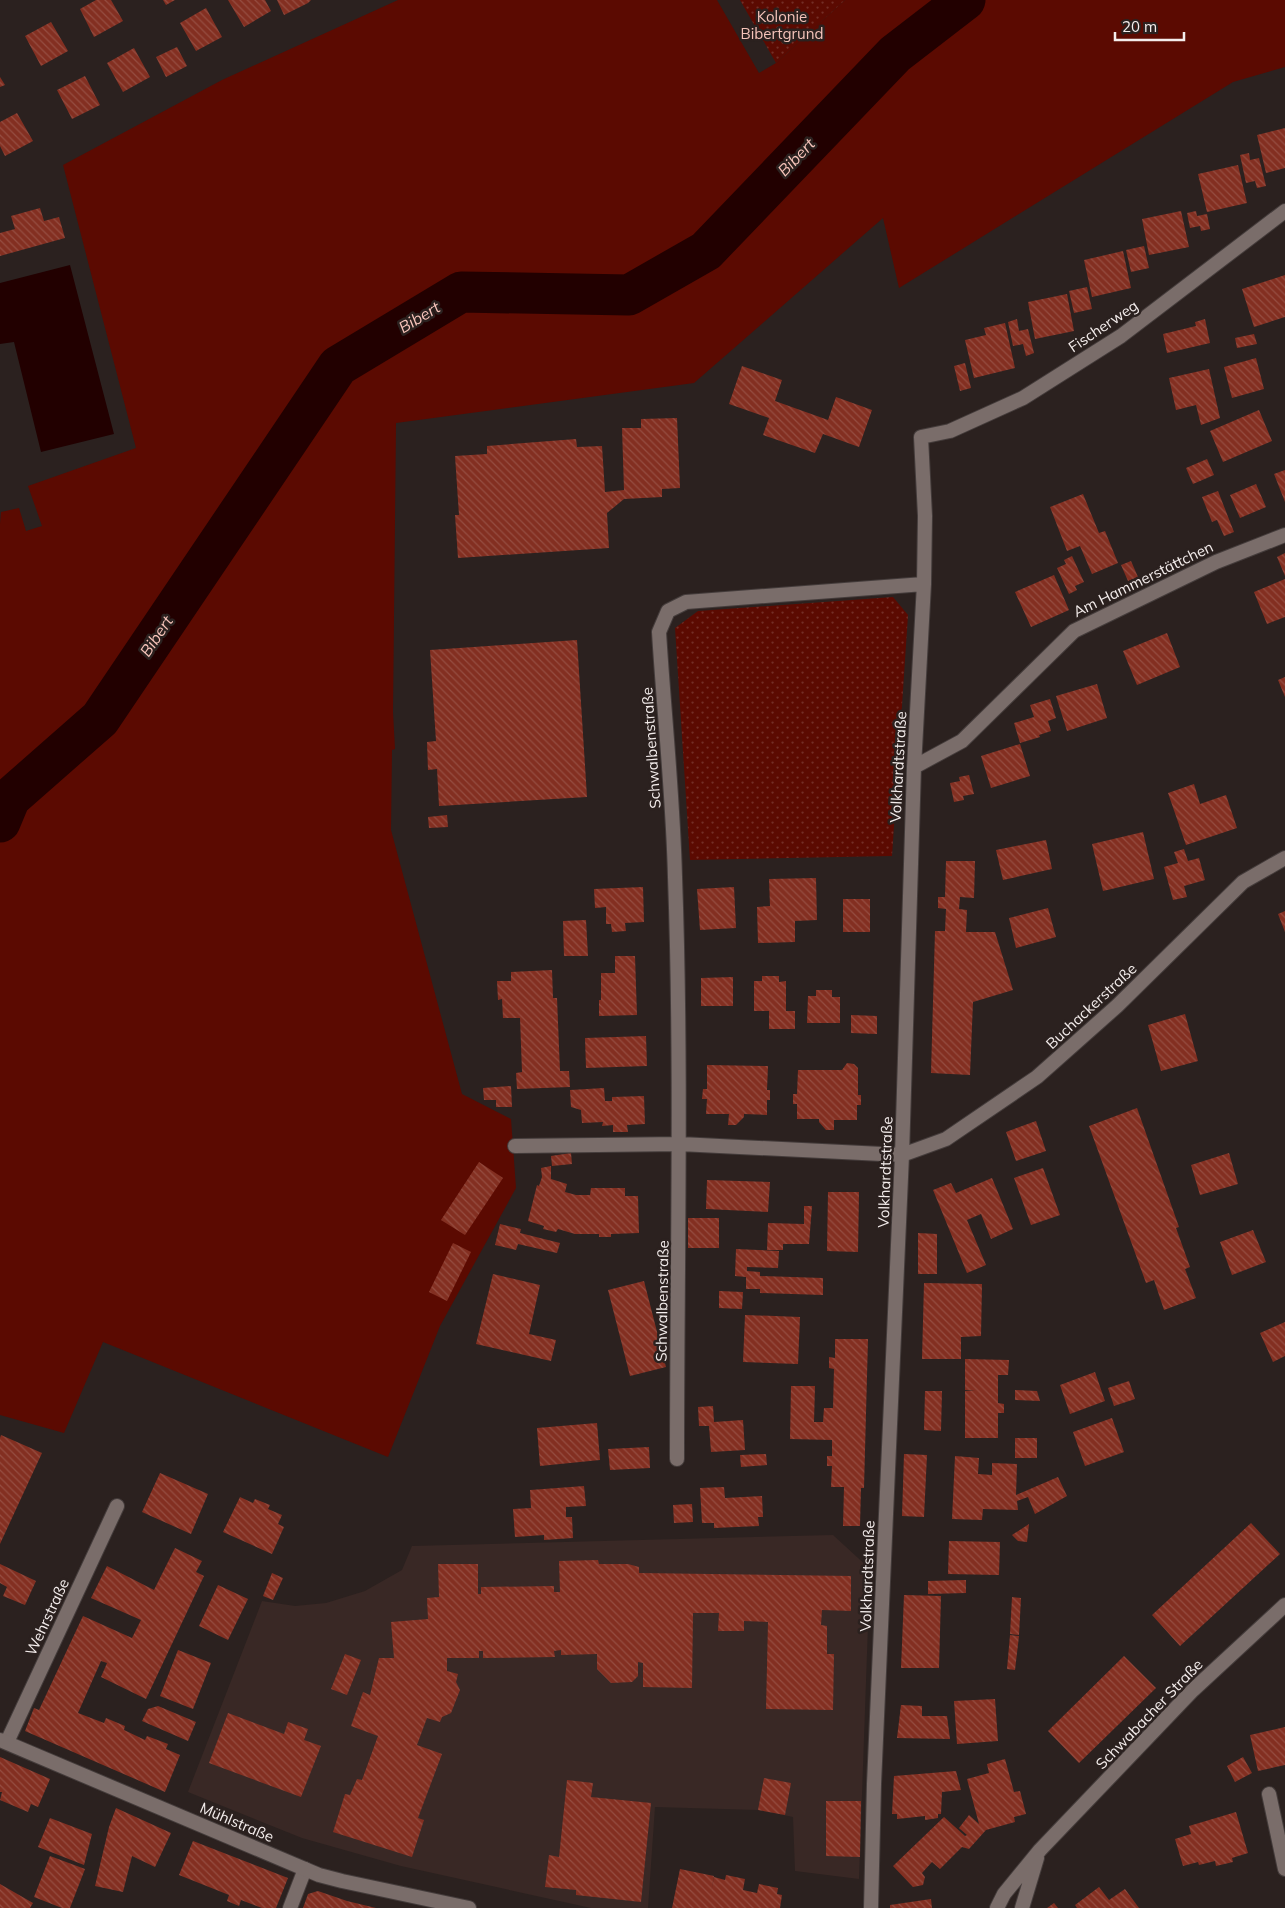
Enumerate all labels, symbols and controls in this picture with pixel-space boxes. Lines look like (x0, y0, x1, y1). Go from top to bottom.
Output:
park label: Kolonie Bibertgrund (741, 7, 823, 43)
scale bar (1115, 10, 1184, 42)
text: 20 m (1122, 17, 1157, 36)
water label: Bibert (773, 134, 819, 180)
street label: Fischerweg (1065, 296, 1141, 356)
water label: Bibert (395, 297, 444, 337)
street label: Am Hammerstättchen (1070, 537, 1216, 621)
water label: Bibert (135, 611, 177, 660)
street label: Schwalbenstraße (637, 687, 665, 809)
street label: Volkhardtstraße (886, 711, 910, 823)
street label: Buchackerstraße (1042, 959, 1140, 1053)
street label: Volkhardtstraße (874, 1116, 896, 1228)
street label: Schwalbenstraße (651, 1240, 673, 1362)
street label: Volkhardtstraße (856, 1520, 878, 1632)
street label: Wehrstraße (21, 1575, 73, 1659)
street label: Schwabacher Straße (1092, 1655, 1206, 1773)
street label: Mühlstraße (197, 1798, 277, 1846)

